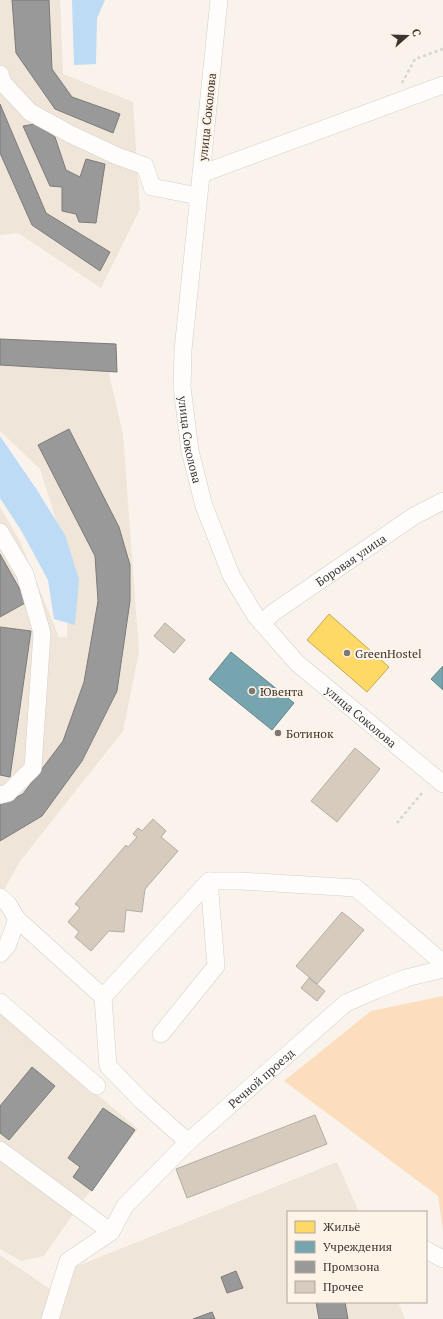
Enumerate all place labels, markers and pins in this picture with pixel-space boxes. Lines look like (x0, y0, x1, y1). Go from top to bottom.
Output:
place label: GreenHostel (355, 646, 422, 661)
marker: GreenHostel (342, 648, 352, 658)
place label: Ювента (260, 684, 303, 699)
marker: Ювента (247, 686, 257, 696)
place label: Ботинок (286, 726, 334, 741)
marker: Ботинок (273, 728, 283, 738)

